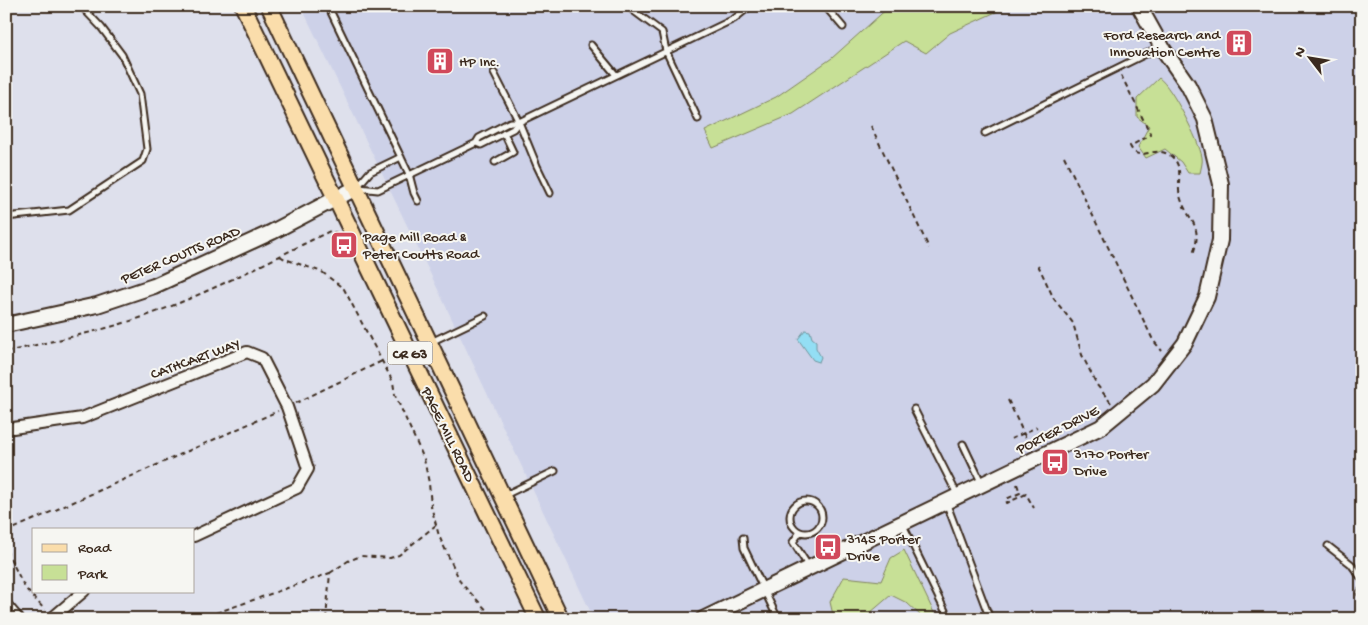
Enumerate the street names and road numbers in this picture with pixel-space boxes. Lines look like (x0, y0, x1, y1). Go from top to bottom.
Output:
street label: PETER COUTTS ROAD (118, 223, 243, 289)
street label: CATHCART WAY (148, 335, 243, 384)
road number: CR G3 (388, 342, 432, 364)
street label: PAGE MILL ROAD (416, 383, 478, 486)
street label: PORTER DRIVE (1013, 402, 1103, 460)

